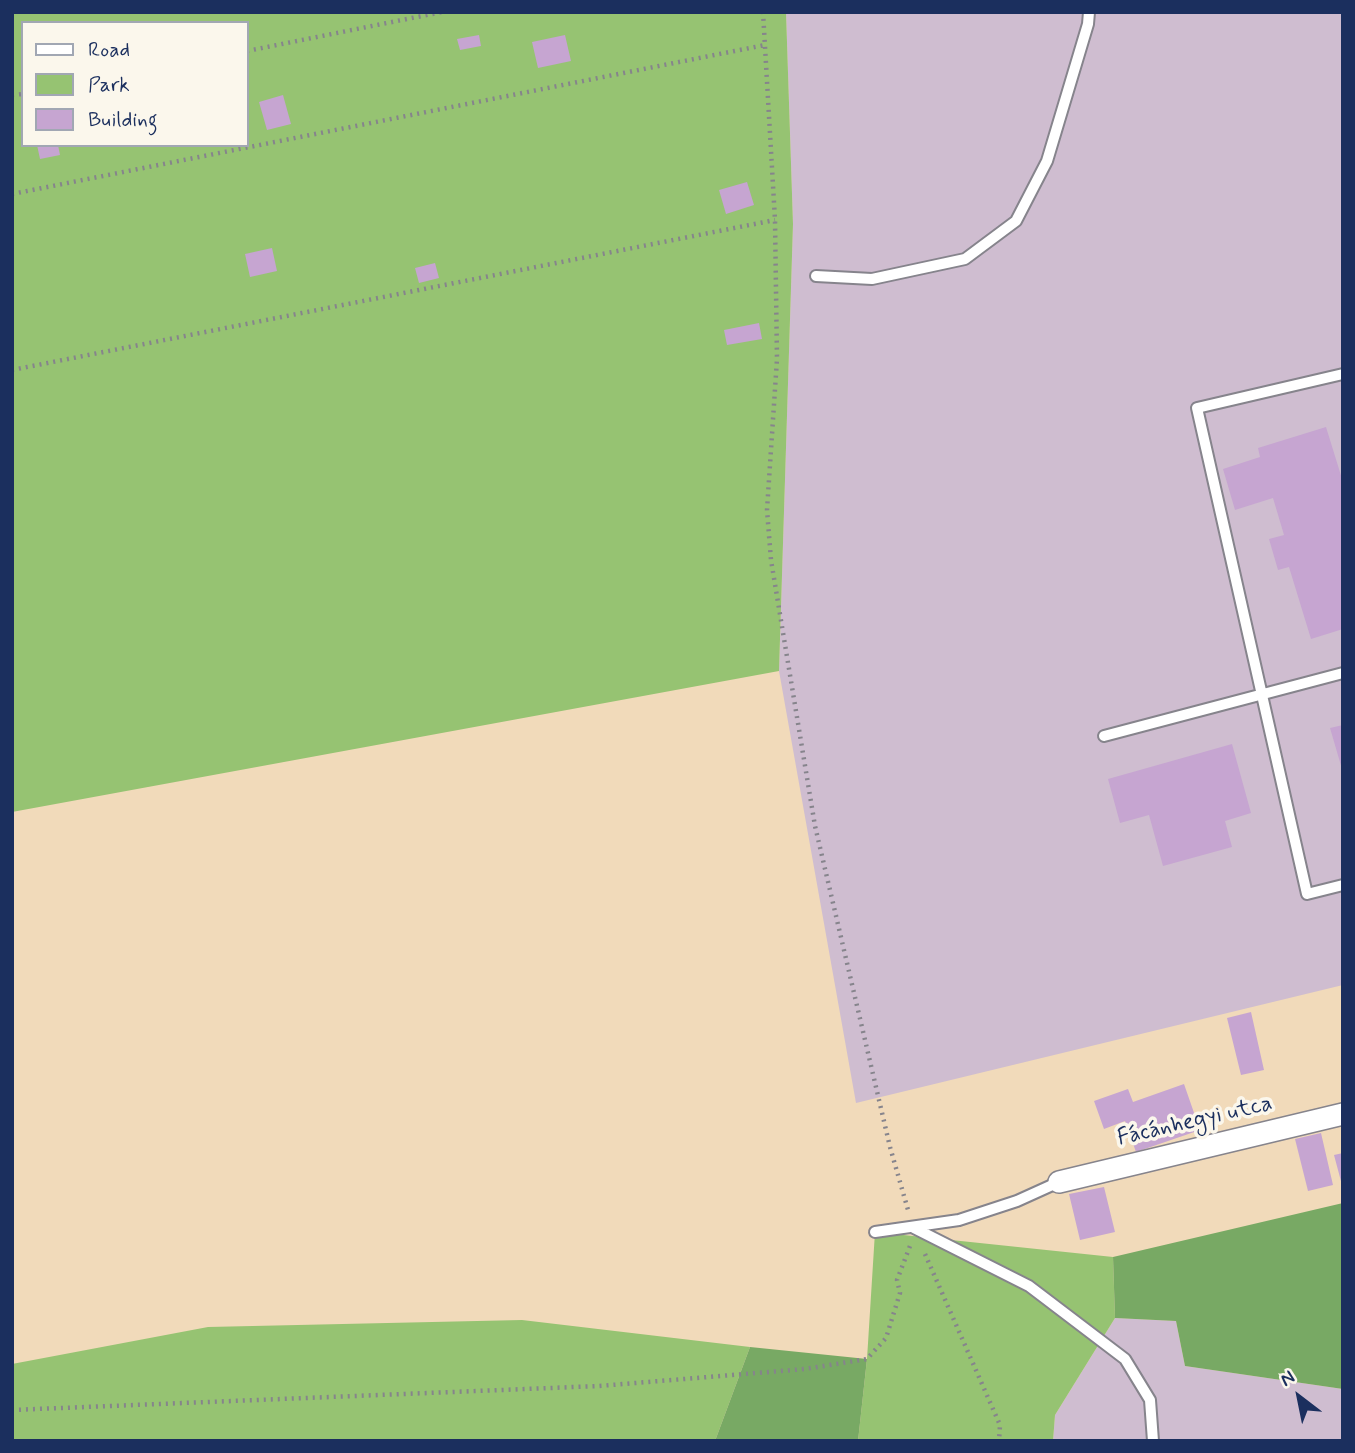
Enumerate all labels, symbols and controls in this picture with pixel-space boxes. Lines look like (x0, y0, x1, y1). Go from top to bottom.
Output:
legend (21, 21, 248, 147)
text: Road (88, 36, 130, 64)
text: Park (88, 71, 130, 99)
text: Building (88, 106, 158, 134)
street label: Fácánhegyi utca (1115, 1091, 1275, 1153)
north arrow (1264, 1362, 1334, 1432)
text: N (1276, 1365, 1300, 1393)

